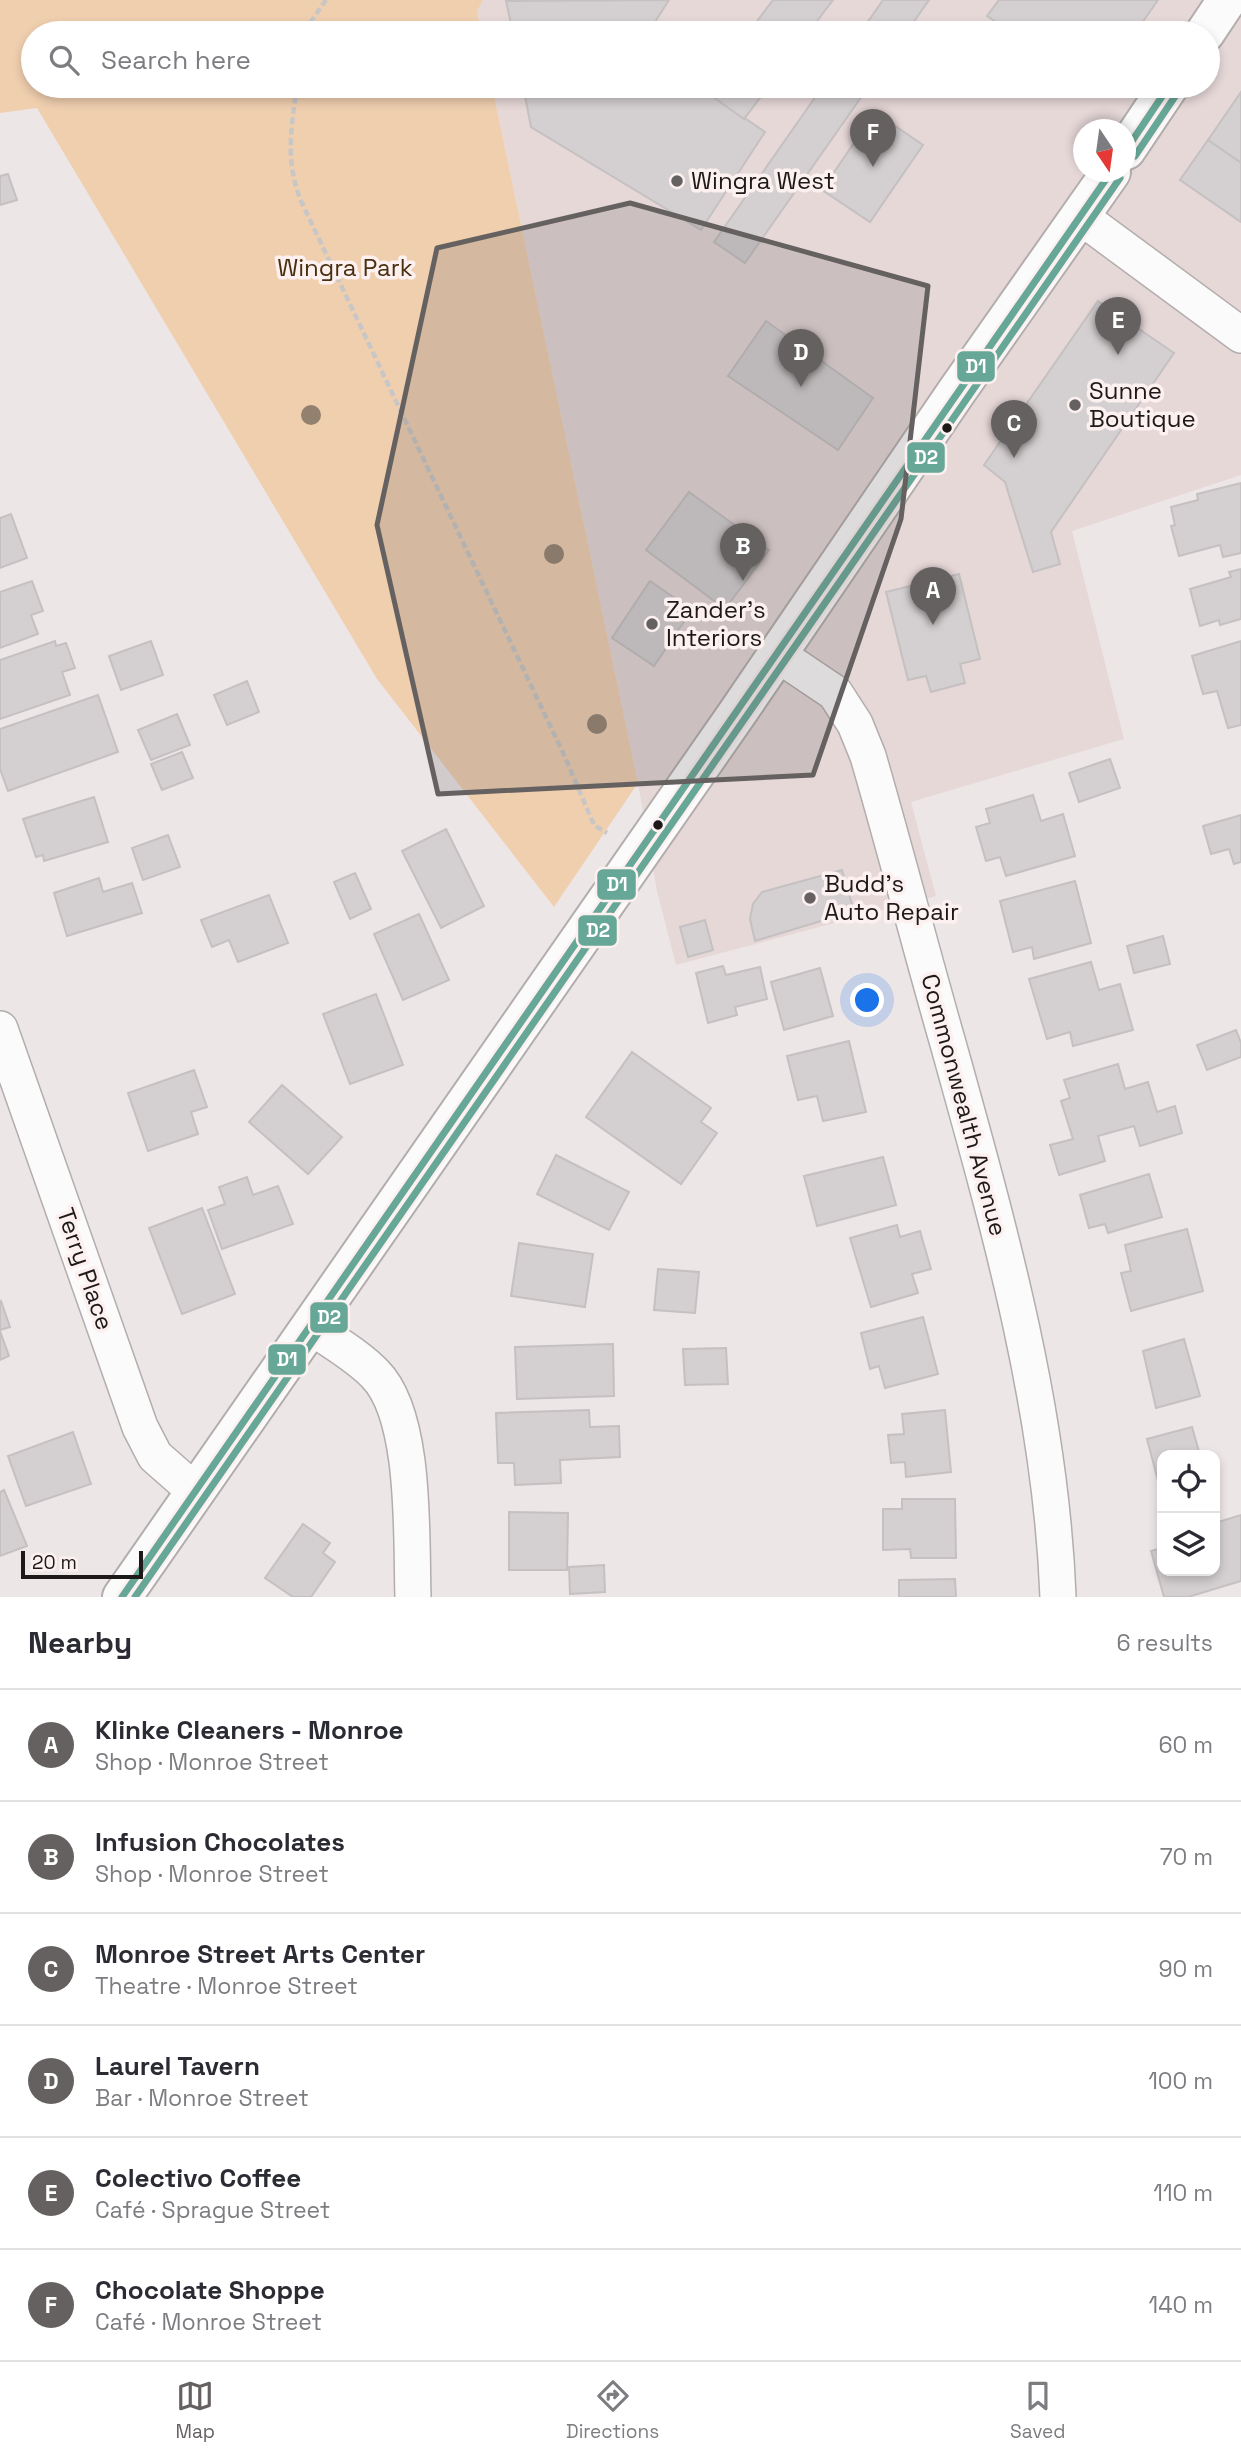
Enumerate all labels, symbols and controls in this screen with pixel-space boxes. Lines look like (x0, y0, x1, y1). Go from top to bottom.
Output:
search box (21, 21, 1220, 98)
icon: search (45, 41, 83, 79)
text: Search here (101, 43, 251, 77)
pin: F (850, 109, 896, 167)
north arrow (1073, 119, 1136, 182)
place label: Wingra West (691, 165, 835, 196)
marker: Wingra West (669, 173, 685, 189)
park label: Wingra Park (277, 252, 413, 283)
pin: E (1095, 297, 1141, 355)
pin: D (778, 329, 824, 387)
line badge: D1 (956, 350, 996, 383)
text: D1 (965, 354, 987, 379)
place label: Sunne Boutique (1089, 375, 1196, 434)
marker: Sunne Boutique (1067, 397, 1083, 413)
pin: C (991, 400, 1037, 458)
unlabelled marker (940, 421, 954, 435)
line badge: D2 (906, 441, 946, 474)
text: D2 (914, 445, 938, 470)
pin: B (720, 523, 766, 581)
pin: A (910, 567, 956, 625)
place label: Zander's Interiors (666, 594, 766, 653)
marker: Zander's Interiors (644, 616, 660, 632)
unlabelled marker (651, 818, 665, 832)
line badge: D1 (596, 868, 637, 901)
place label: Budd's Auto Repair (824, 868, 959, 927)
text: D1 (606, 872, 628, 897)
marker: Budd's Auto Repair (802, 890, 818, 906)
line badge: D2 (577, 914, 618, 947)
text: D2 (586, 918, 610, 943)
street label: Commonwealth Avenue (915, 970, 1014, 1239)
your location (850, 983, 884, 1017)
street label: Terry Place (50, 1204, 121, 1334)
line badge: D2 (309, 1301, 349, 1334)
text: D2 (317, 1305, 341, 1330)
line badge: D1 (267, 1343, 307, 1376)
text: D1 (276, 1347, 298, 1372)
map controls (1157, 1450, 1220, 1576)
button: locate (1157, 1450, 1220, 1513)
button: layers (1157, 1513, 1220, 1576)
scale bar (21, 1548, 144, 1580)
text: 20 m (32, 1550, 77, 1575)
text: Nearby (28, 1623, 132, 1662)
text: 6 results (1117, 1628, 1213, 1658)
text: Klinke Cleaners - Monroe (95, 1713, 404, 1747)
text: A (44, 1730, 58, 1760)
text: 60 m (1158, 1730, 1213, 1760)
text: Shop · Monroe Street (95, 1747, 329, 1777)
text: Infusion Chocolates (95, 1825, 345, 1859)
text: B (43, 1842, 59, 1872)
text: 70 m (1160, 1842, 1213, 1872)
text: Shop · Monroe Street (95, 1859, 329, 1889)
text: Monroe Street Arts Center (95, 1937, 425, 1971)
text: C (44, 1954, 58, 1984)
text: 90 m (1158, 1954, 1213, 1984)
text: Theatre · Monroe Street (95, 1971, 358, 2001)
text: Laurel Tavern (95, 2049, 260, 2083)
text: D (43, 2066, 59, 2096)
text: 100 m (1148, 2066, 1213, 2096)
text: Bar · Monroe Street (95, 2083, 309, 2113)
text: Colectivo Coffee (95, 2161, 301, 2195)
text: E (45, 2178, 57, 2208)
text: 110 m (1153, 2178, 1213, 2208)
text: Café · Sprague Street (95, 2195, 330, 2225)
text: Chocolate Shoppe (95, 2273, 325, 2307)
text: F (45, 2290, 57, 2320)
text: 140 m (1149, 2290, 1213, 2320)
text: Café · Monroe Street (95, 2307, 322, 2337)
tab: Map (175, 2377, 215, 2444)
tab: Directions (566, 2377, 659, 2444)
tab: Saved (1010, 2377, 1066, 2444)

